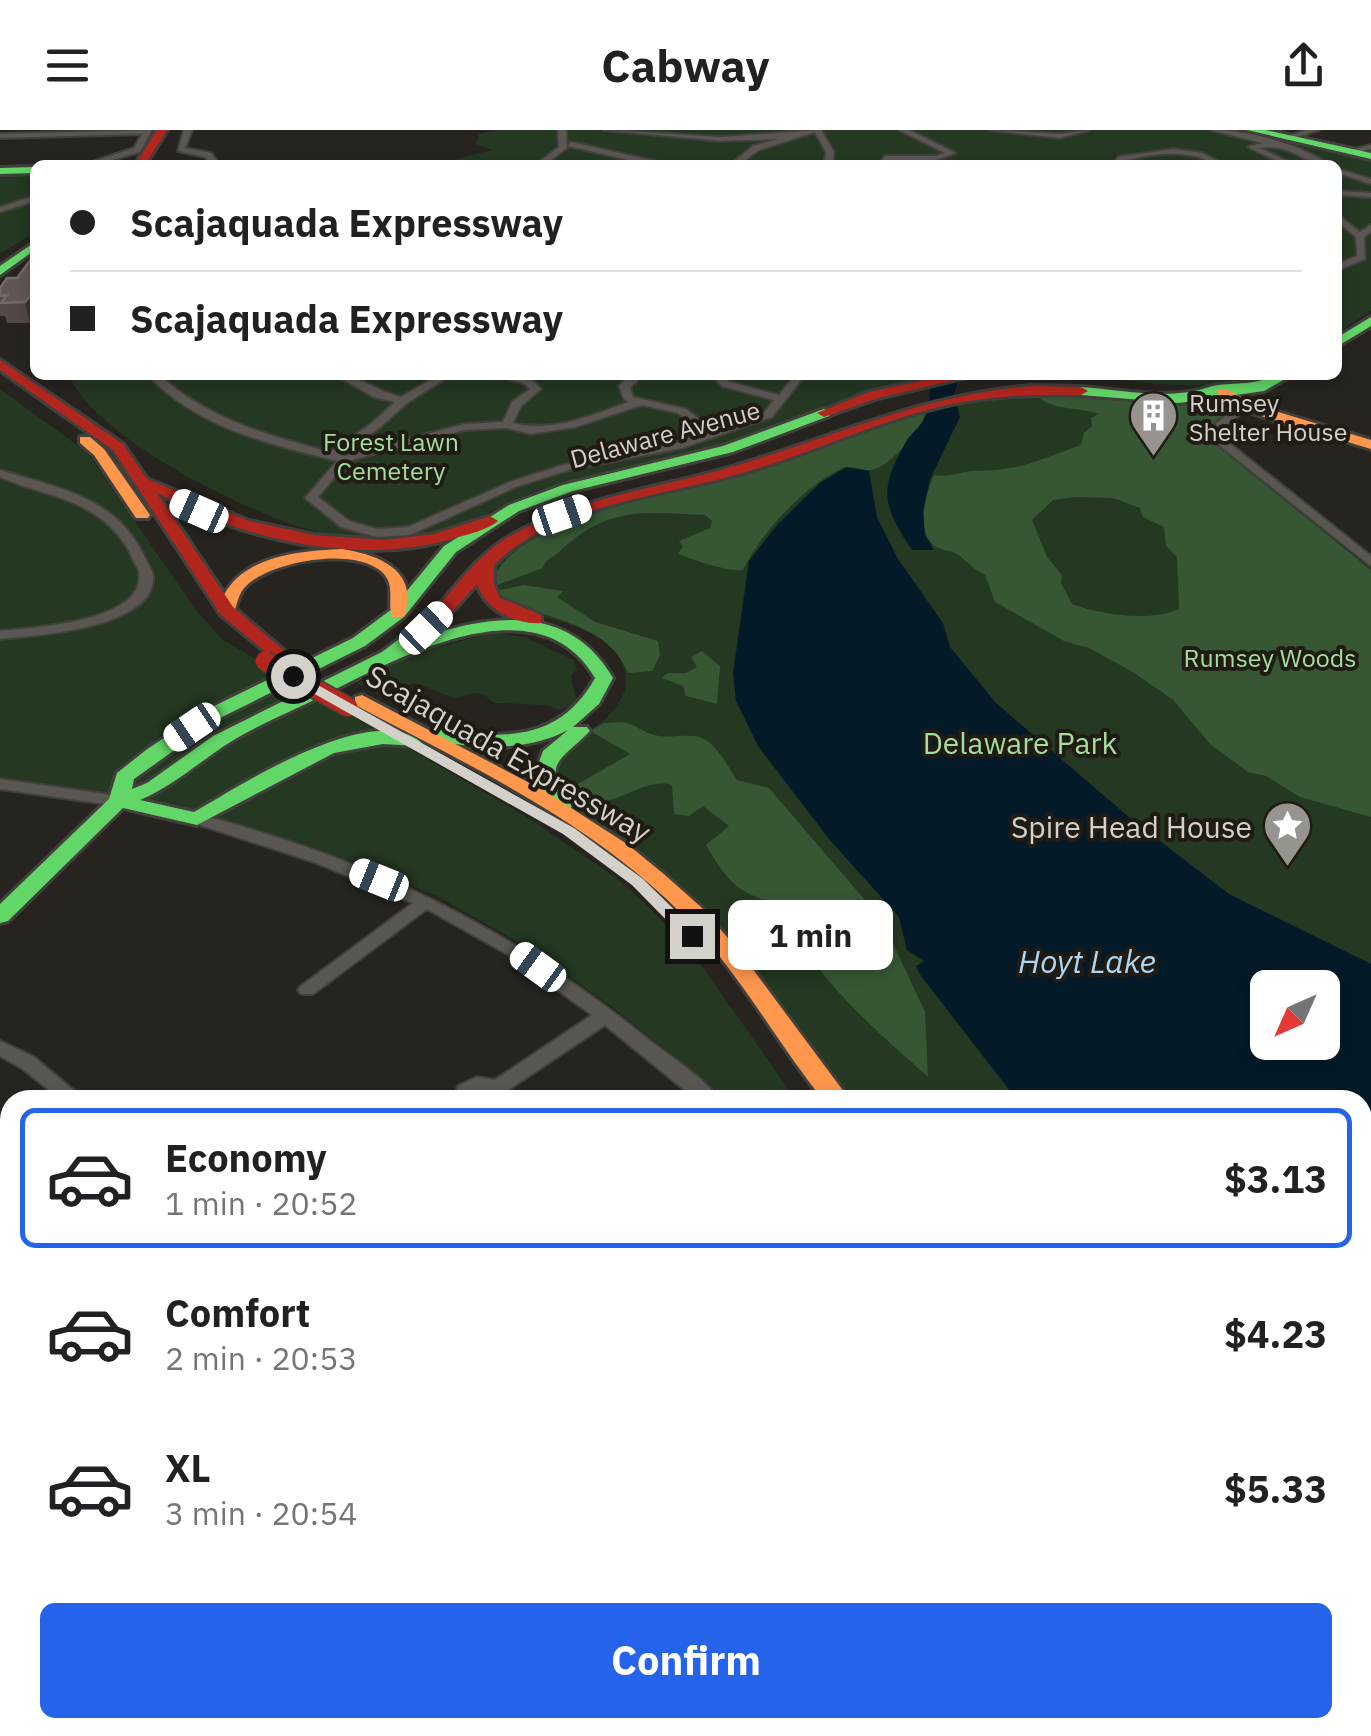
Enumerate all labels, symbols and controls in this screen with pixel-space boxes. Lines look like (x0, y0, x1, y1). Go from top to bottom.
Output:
text: Cabway (601, 36, 770, 94)
icon: menu (40, 38, 95, 93)
icon: share (1276, 38, 1331, 93)
text: Scajaquada Expressway (130, 198, 563, 247)
text: Scajaquada Expressway (130, 294, 563, 343)
place label: Rumsey Shelter House (1189, 386, 1347, 448)
building icon: Rumsey Shelter House (1128, 390, 1180, 458)
street label: Delaware Avenue (567, 393, 763, 475)
park label: Forest Lawn Cemetery (323, 425, 459, 487)
car (165, 485, 233, 537)
car (529, 491, 595, 539)
car (394, 596, 458, 660)
park label: Rumsey Woods (1184, 641, 1356, 674)
route start (271, 654, 316, 699)
street label: Scajaquada Expressway (359, 655, 659, 851)
car (159, 698, 225, 756)
park label: Delaware Park (923, 723, 1117, 762)
place icon: Spire Head House (1261, 800, 1313, 868)
place label: Spire Head House (1011, 807, 1252, 846)
car (346, 855, 412, 905)
callout: 1 min (727, 901, 892, 971)
route end (670, 914, 715, 959)
text: 1 min (769, 914, 852, 956)
car (505, 937, 571, 997)
water label: Hoyt Lake (1018, 940, 1156, 982)
north arrow (1250, 970, 1340, 1060)
map controls (1250, 970, 1340, 1060)
icon: car (45, 1133, 135, 1223)
text: Economy (165, 1133, 327, 1182)
text: $3.13 (1224, 1154, 1327, 1203)
text: 1 min · 20:52 (165, 1182, 358, 1224)
icon: car (45, 1288, 135, 1378)
text: Comfort (165, 1288, 310, 1337)
text: $4.23 (1224, 1309, 1327, 1358)
text: 2 min · 20:53 (165, 1337, 358, 1379)
icon: car (45, 1443, 135, 1533)
text: XL (165, 1443, 211, 1492)
text: $5.33 (1224, 1464, 1327, 1513)
text: 3 min · 20:54 (165, 1492, 358, 1534)
button: Confirm (40, 1603, 1332, 1718)

